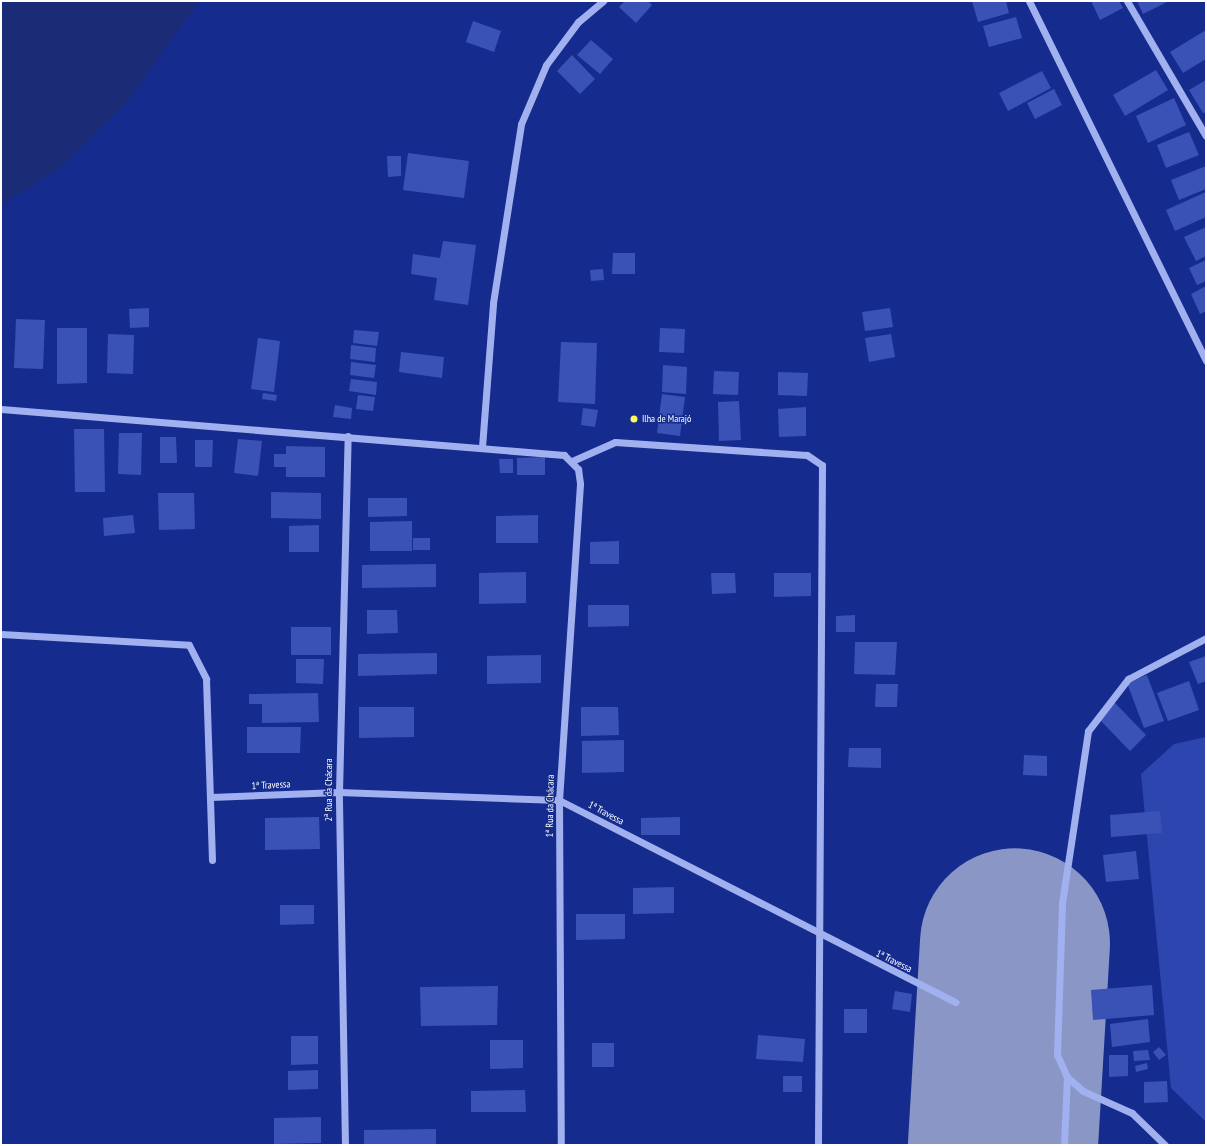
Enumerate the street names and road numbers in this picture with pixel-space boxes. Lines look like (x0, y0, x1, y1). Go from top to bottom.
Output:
street label: 2ª Rua da Chácara (323, 759, 335, 821)
street label: 1ª Rua da Chácara (543, 775, 557, 837)
street label: 1ª Travessa (251, 778, 291, 792)
street label: 1ª Travessa (586, 799, 626, 827)
street label: 1ª Travessa (874, 947, 914, 975)

